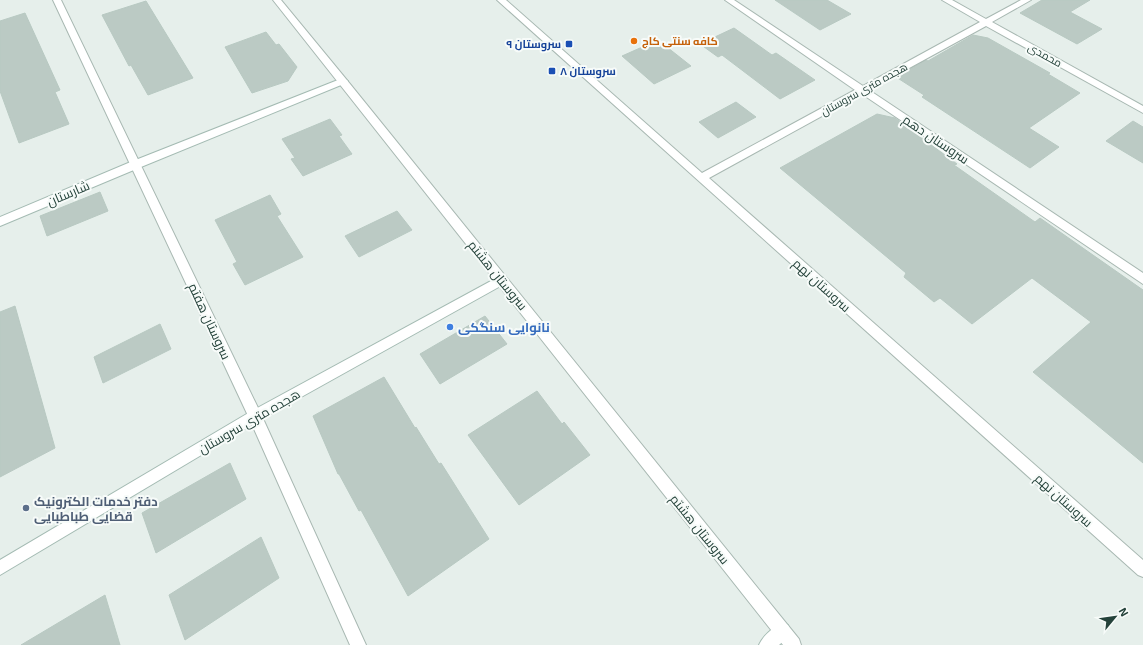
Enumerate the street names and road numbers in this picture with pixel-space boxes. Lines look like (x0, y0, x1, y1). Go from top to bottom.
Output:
street label: محمدی (1025, 40, 1065, 70)
street label: هجده متری سروستان (818, 59, 910, 119)
street label: سروستان دهم (899, 111, 972, 169)
street label: شارستان (44, 177, 92, 209)
street label: سروستان هشتم (463, 237, 531, 314)
street label: سروستان نهم (789, 255, 854, 317)
street label: سروستان هفتم (183, 280, 235, 363)
street label: هجده متری سروستان (195, 385, 303, 457)
street label: سروستان نهم (1031, 470, 1096, 532)
street label: سروستان هشتم (665, 491, 733, 568)

